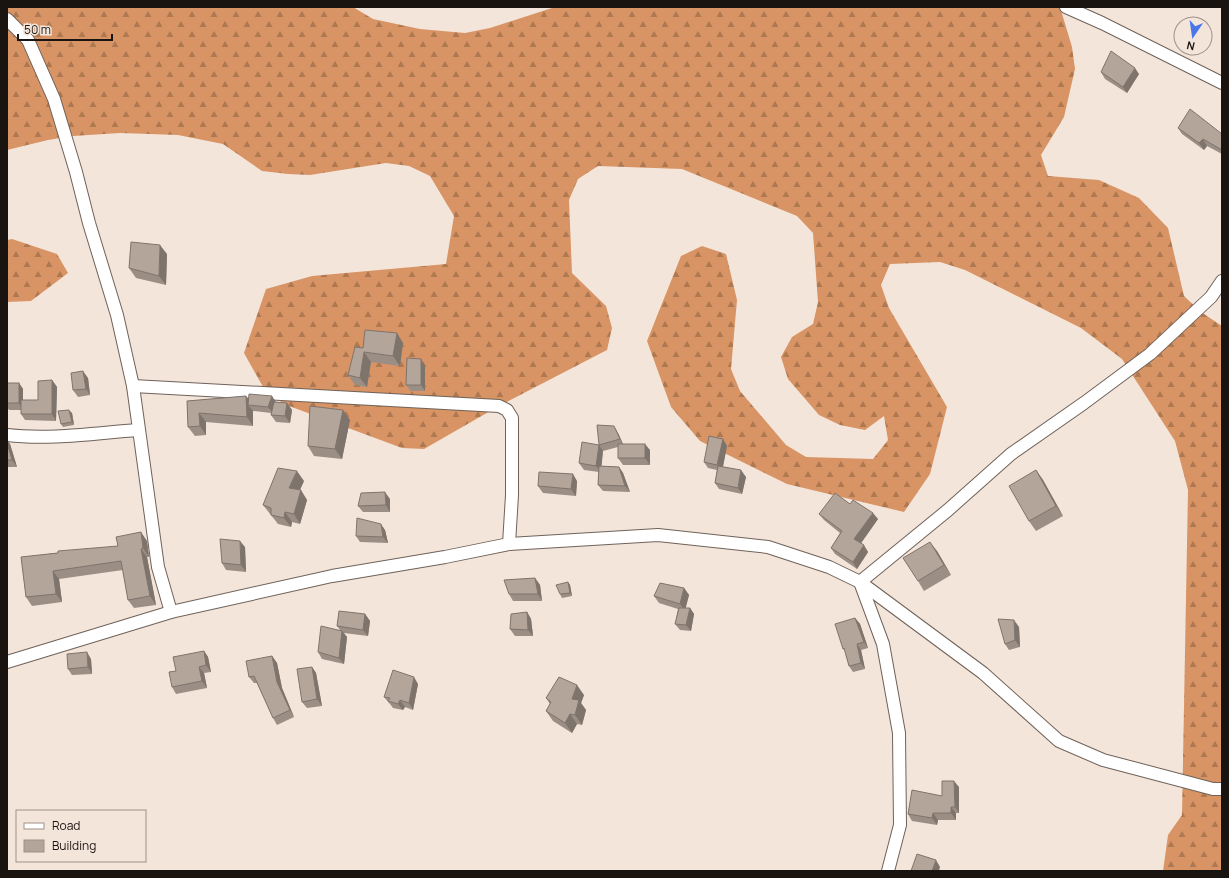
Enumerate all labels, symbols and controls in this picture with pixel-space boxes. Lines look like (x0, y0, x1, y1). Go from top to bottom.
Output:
scale bar (18, 16, 112, 42)
north arrow (1173, 16, 1213, 56)
text: 50 m (24, 21, 51, 38)
text: N (1185, 38, 1196, 54)
legend (16, 810, 146, 862)
text: Road (52, 817, 80, 834)
text: Building (52, 837, 96, 854)

